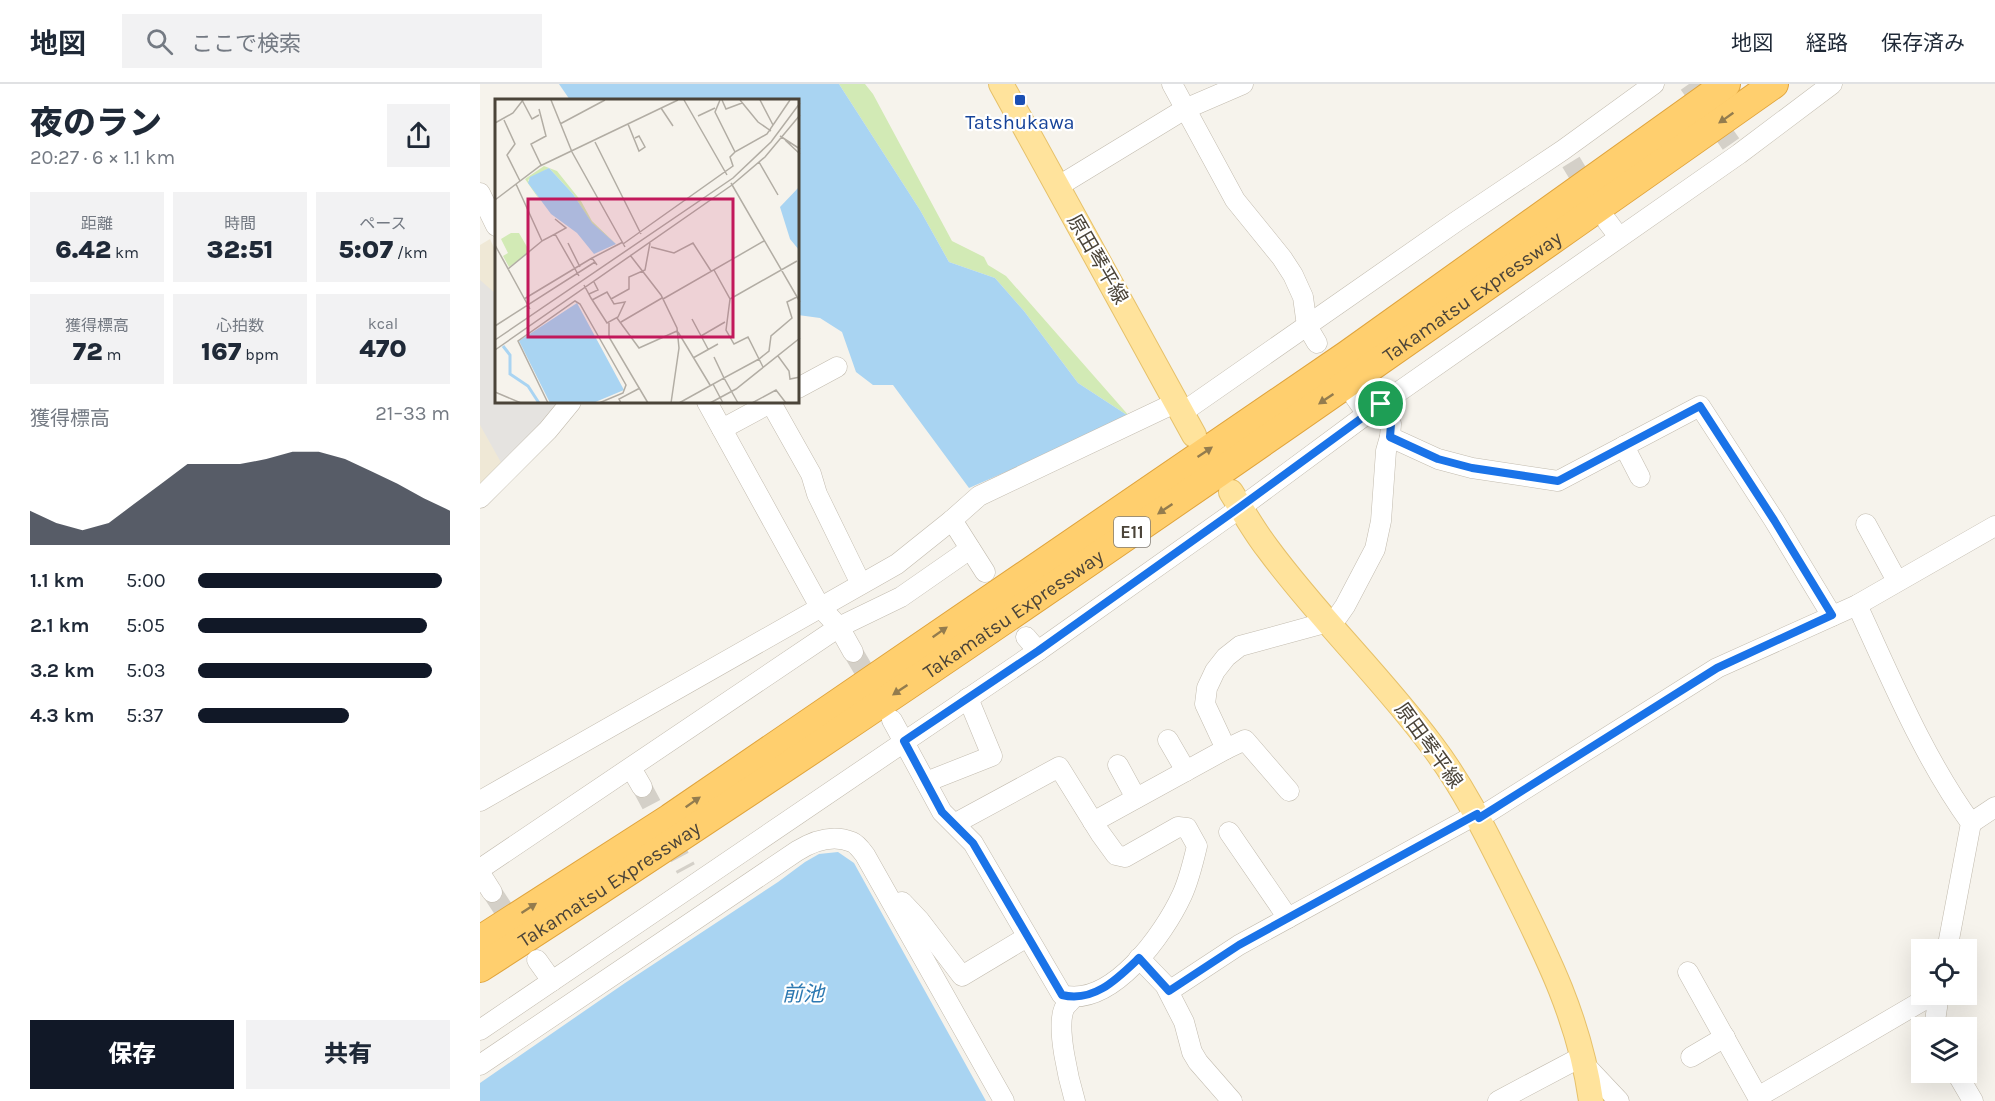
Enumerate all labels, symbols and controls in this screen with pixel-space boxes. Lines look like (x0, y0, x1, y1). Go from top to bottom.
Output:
search box (122, 14, 542, 68)
icon: search (143, 25, 176, 58)
text: 地図 (30, 27, 86, 60)
text: ここで検索 (191, 31, 301, 57)
text: 地図 (1731, 31, 1773, 55)
text: 経路 (1806, 31, 1848, 55)
text: 保存済み (1881, 31, 1965, 55)
marker: Tatshukawa (1013, 93, 1027, 107)
inset map (495, 99, 800, 404)
text: 夜のラン (30, 104, 162, 142)
button: share (387, 104, 450, 167)
place label: Tatshukawa (965, 111, 1075, 134)
one-way arrow (1719, 112, 1735, 124)
text: 20:27 · 6 × 1.1 km (30, 146, 175, 169)
street label: 原田琴平線 (1063, 210, 1133, 308)
text: 距離 (81, 214, 113, 233)
text: 時間 (224, 214, 256, 233)
text: ペース (359, 214, 407, 233)
street label: Takamatsu Expressway (1378, 226, 1566, 367)
text: 6.42 (55, 234, 111, 265)
text: 32:51 (206, 234, 274, 265)
text: 5:07 (338, 234, 393, 265)
text: km (111, 243, 139, 262)
text: /km (393, 243, 428, 262)
text: kcal (368, 314, 398, 333)
text: 獲得標高 (65, 316, 129, 335)
text: 心拍数 (216, 316, 264, 335)
text: 470 (359, 333, 407, 364)
text: 72 (73, 336, 103, 367)
text: 167 (201, 336, 241, 367)
text: m (103, 345, 121, 364)
text: bpm (241, 345, 279, 364)
pin (1355, 378, 1406, 429)
icon: arrive (1364, 387, 1397, 420)
one-way arrow (1319, 393, 1335, 405)
text: 21–33 m (375, 402, 450, 425)
text: 獲得標高 (30, 407, 110, 430)
one-way arrow (1197, 446, 1214, 457)
one-way arrow (1158, 503, 1174, 515)
road number: E11 (1114, 517, 1150, 547)
street label: Takamatsu Expressway (919, 545, 1108, 684)
text: 1.1 km (30, 569, 84, 592)
text: 5:00 (126, 569, 166, 592)
text: 2.1 km (30, 614, 89, 637)
text: 5:05 (126, 614, 165, 637)
one-way arrow (932, 627, 948, 638)
text: 3.2 km (30, 659, 95, 682)
text: 5:03 (126, 659, 166, 682)
one-way arrow (893, 684, 909, 696)
street label: 原田琴平線 (1390, 698, 1467, 793)
text: 4.3 km (30, 704, 95, 727)
text: 5:37 (126, 704, 163, 727)
one-way arrow (685, 797, 701, 808)
street label: Takamatsu Expressway (514, 816, 705, 952)
one-way arrow (521, 903, 537, 914)
map controls (1911, 939, 1977, 1083)
button: locate (1911, 939, 1977, 1005)
water label: 前池 (782, 982, 826, 1006)
button: layers (1911, 1017, 1977, 1083)
button: 保存 (30, 1020, 234, 1089)
button: 共有 (246, 1020, 450, 1089)

